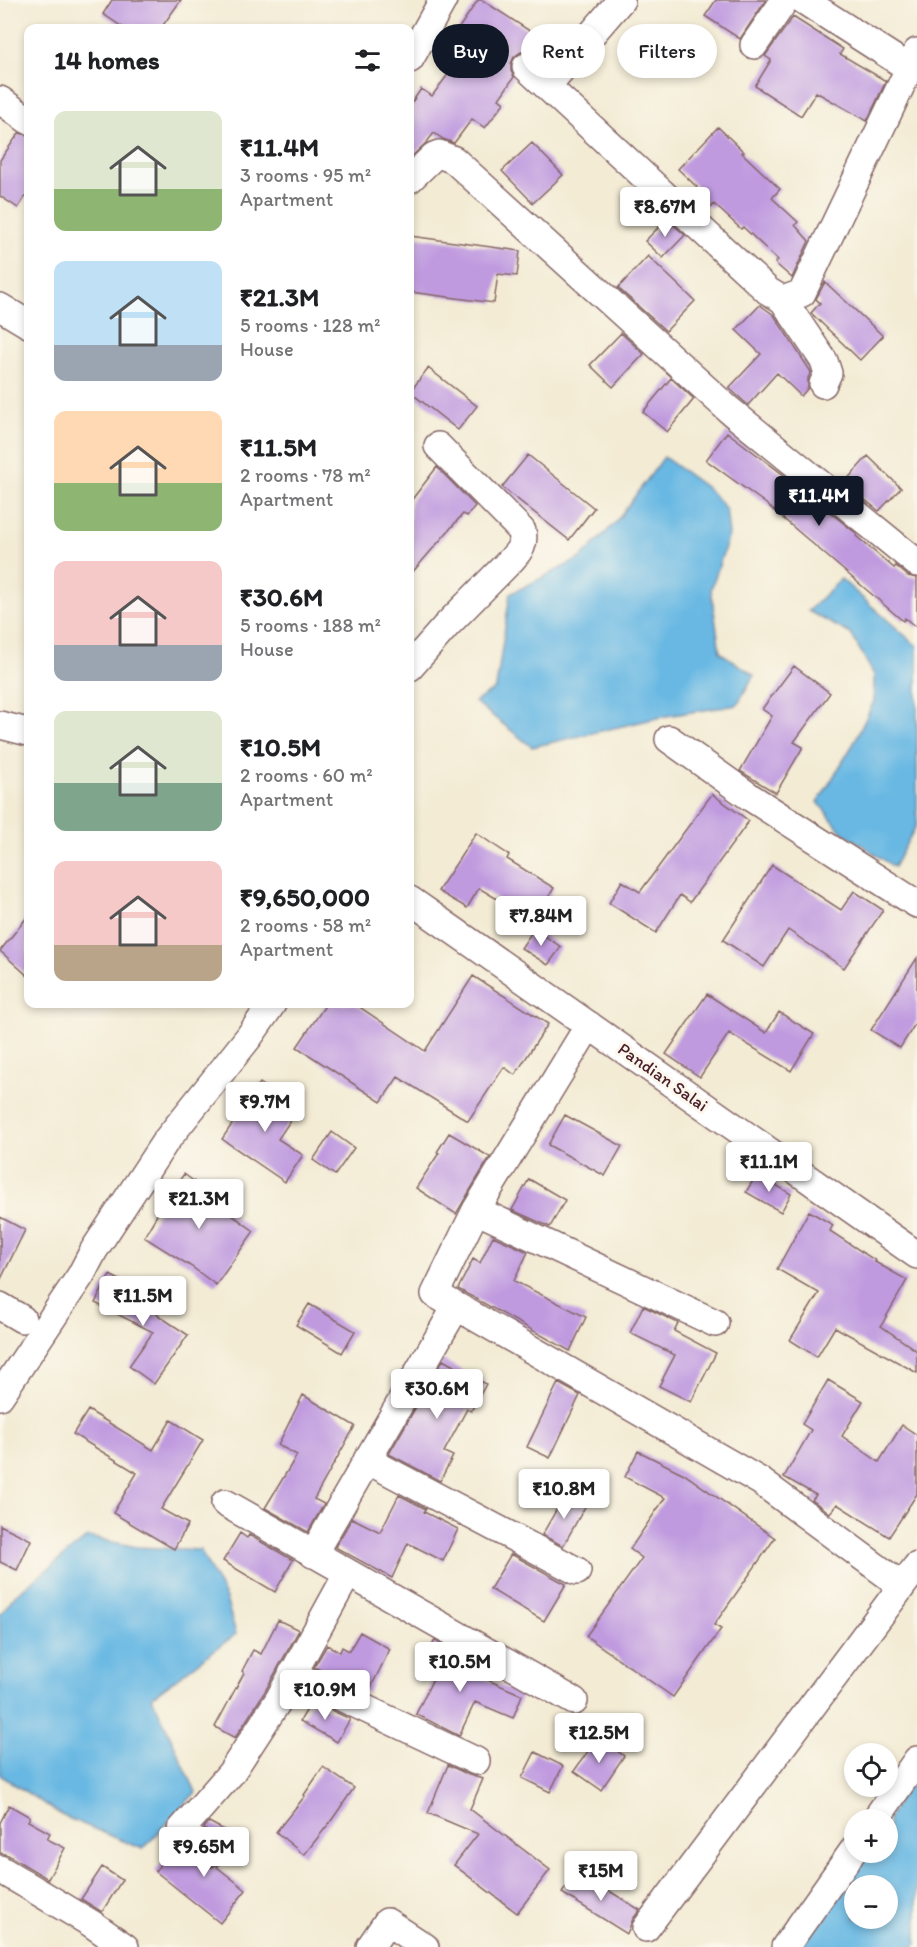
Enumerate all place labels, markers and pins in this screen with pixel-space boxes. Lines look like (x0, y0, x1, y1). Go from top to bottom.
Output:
pin: ₹8.67M (616, 187, 714, 238)
pin: ₹11.4M (770, 476, 868, 527)
pin: ₹7.84M (492, 896, 590, 947)
pin: ₹9.7M (223, 1082, 307, 1133)
pin: ₹11.1M (720, 1142, 818, 1193)
pin: ₹21.3M (150, 1179, 248, 1230)
pin: ₹11.5M (94, 1276, 192, 1327)
pin: ₹30.6M (388, 1369, 486, 1420)
pin: ₹10.8M (515, 1469, 613, 1520)
pin: ₹10.5M (411, 1642, 509, 1693)
pin: ₹10.9M (276, 1670, 374, 1721)
pin: ₹12.5M (550, 1713, 648, 1764)
pin: ₹9.65M (155, 1827, 253, 1878)
pin: ₹15M (565, 1851, 637, 1902)

